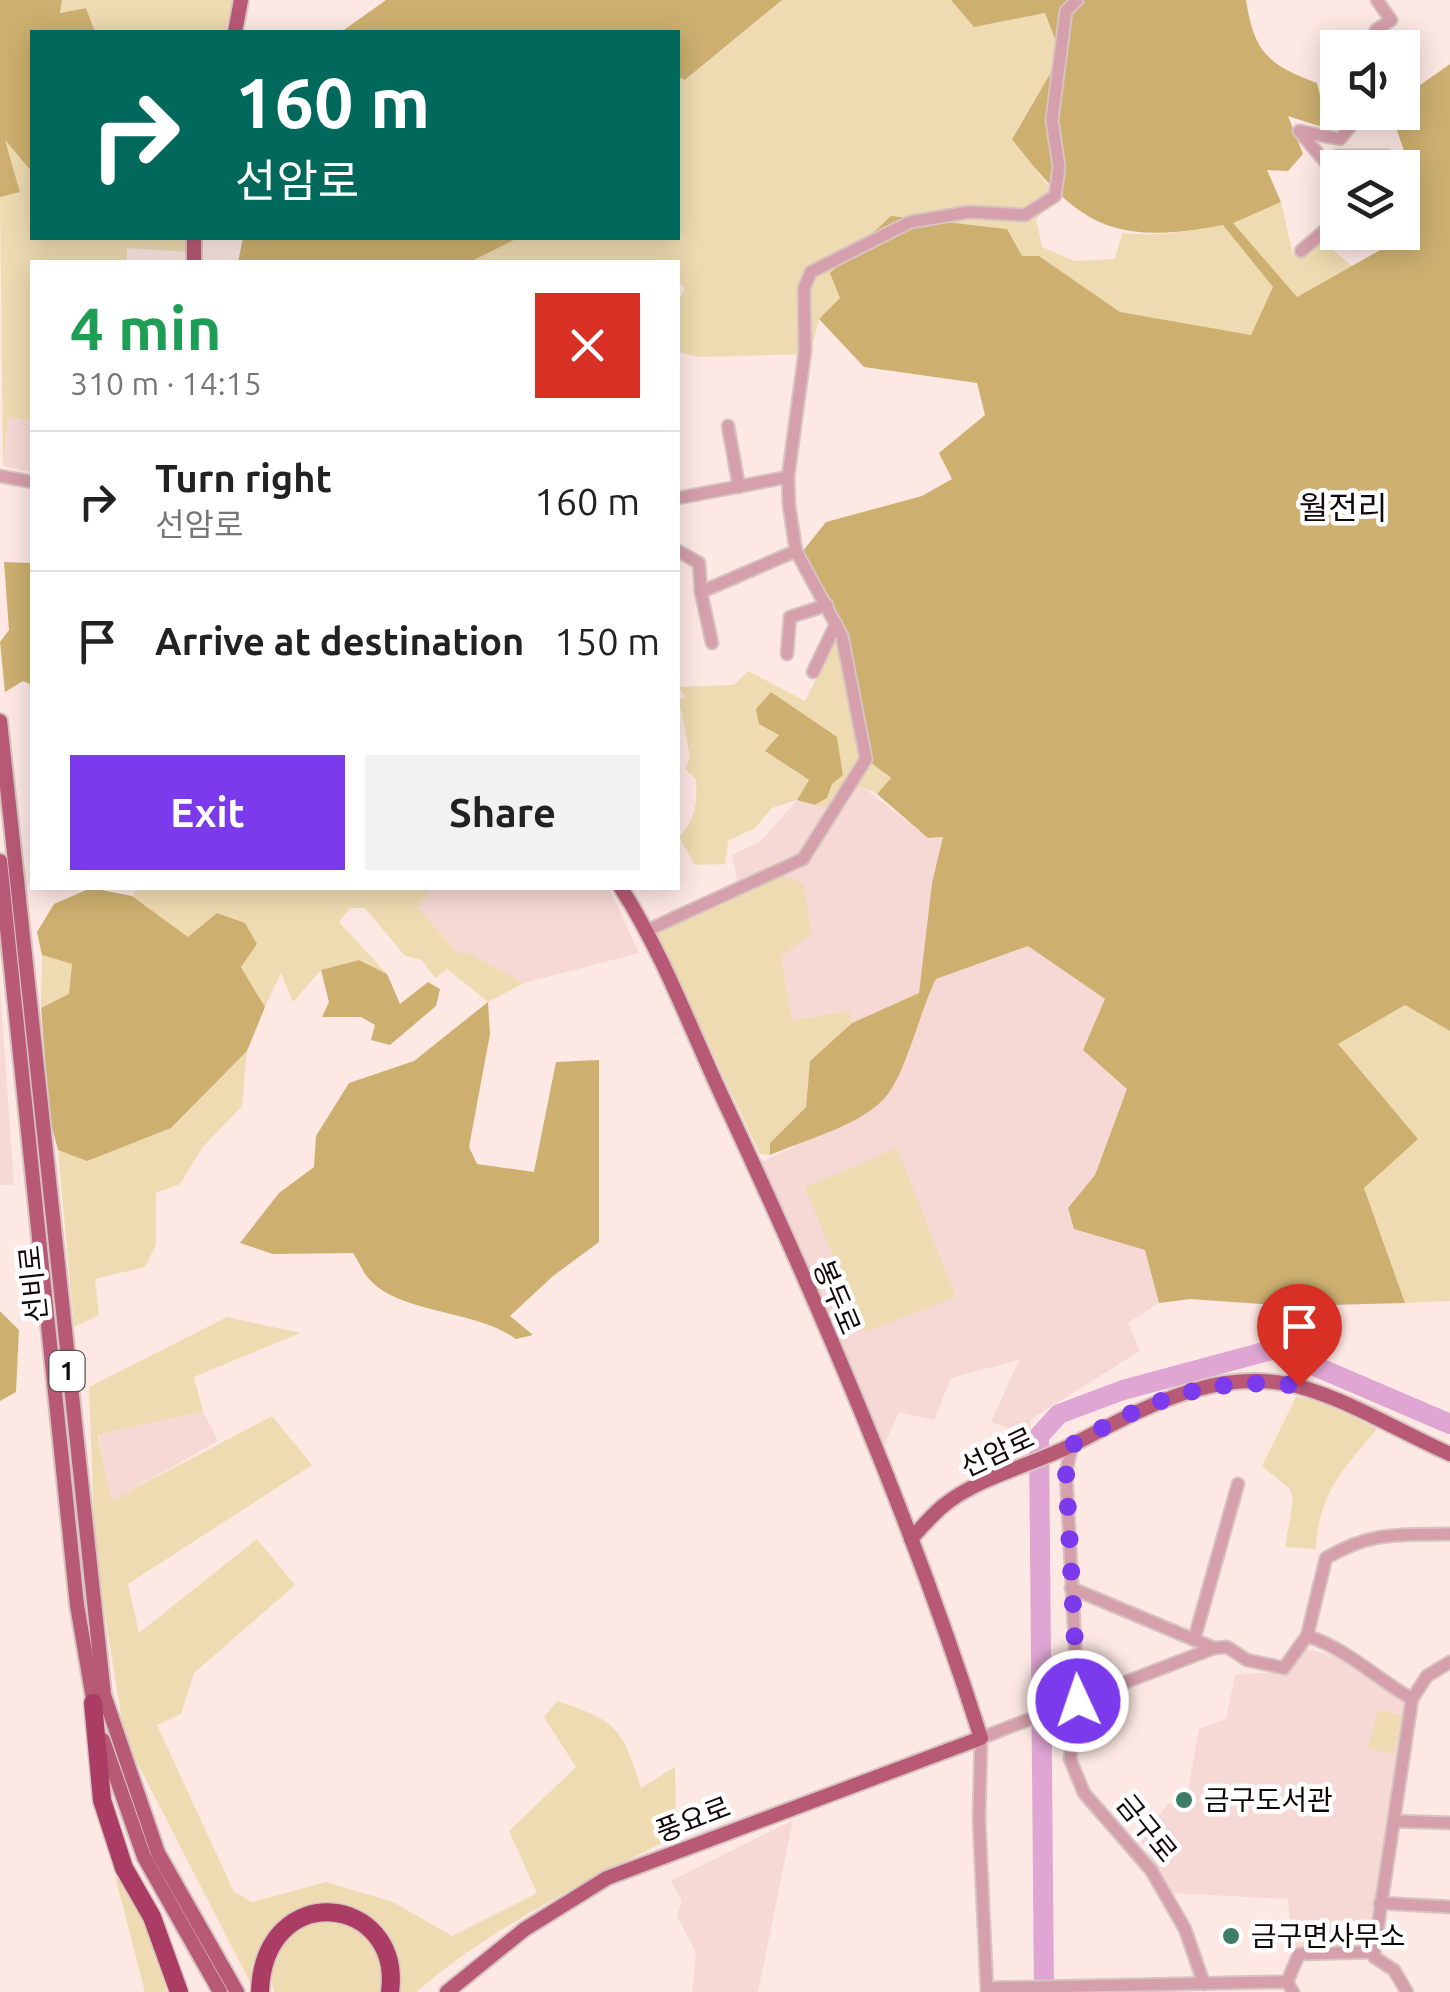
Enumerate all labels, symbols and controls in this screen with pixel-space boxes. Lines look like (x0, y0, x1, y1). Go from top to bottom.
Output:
map controls (1320, 30, 1420, 250)
button: sound (1320, 30, 1420, 130)
text: 160 m (235, 63, 430, 141)
icon: right (70, 70, 200, 200)
button: layers (1320, 150, 1420, 250)
text: 선암로 (235, 155, 359, 206)
button: close (535, 293, 640, 398)
text: 4 min (70, 294, 222, 361)
text: 310 m · 14:15 (70, 365, 262, 401)
text: Turn right (155, 457, 332, 499)
icon: right (70, 474, 125, 529)
text: 160 m (534, 480, 640, 522)
district label: 월전리 (1299, 489, 1387, 525)
text: 선암로 (155, 506, 243, 542)
icon: arrive (70, 614, 125, 669)
text: Arrive at destination (155, 620, 524, 662)
text: 150 m (554, 620, 660, 662)
button: Exit (70, 755, 345, 870)
button: Share (365, 755, 640, 870)
street label: 선비로 (13, 1244, 52, 1324)
street label: 봉두로 (808, 1255, 867, 1338)
pin (1257, 1284, 1342, 1387)
icon: arrive (1272, 1299, 1327, 1354)
road number: 1 (50, 1351, 84, 1391)
street label: 선암로 (955, 1421, 1038, 1482)
position arrow (1026, 1649, 1130, 1753)
place label: 금구도서관 (1204, 1784, 1333, 1815)
street label: 금구로 (1111, 1788, 1184, 1867)
marker: 금구도서관 (1173, 1789, 1195, 1811)
street label: 풍요로 (651, 1790, 734, 1847)
place label: 금구면사무소 (1251, 1920, 1406, 1951)
marker: 금구면사무소 (1220, 1925, 1242, 1947)

